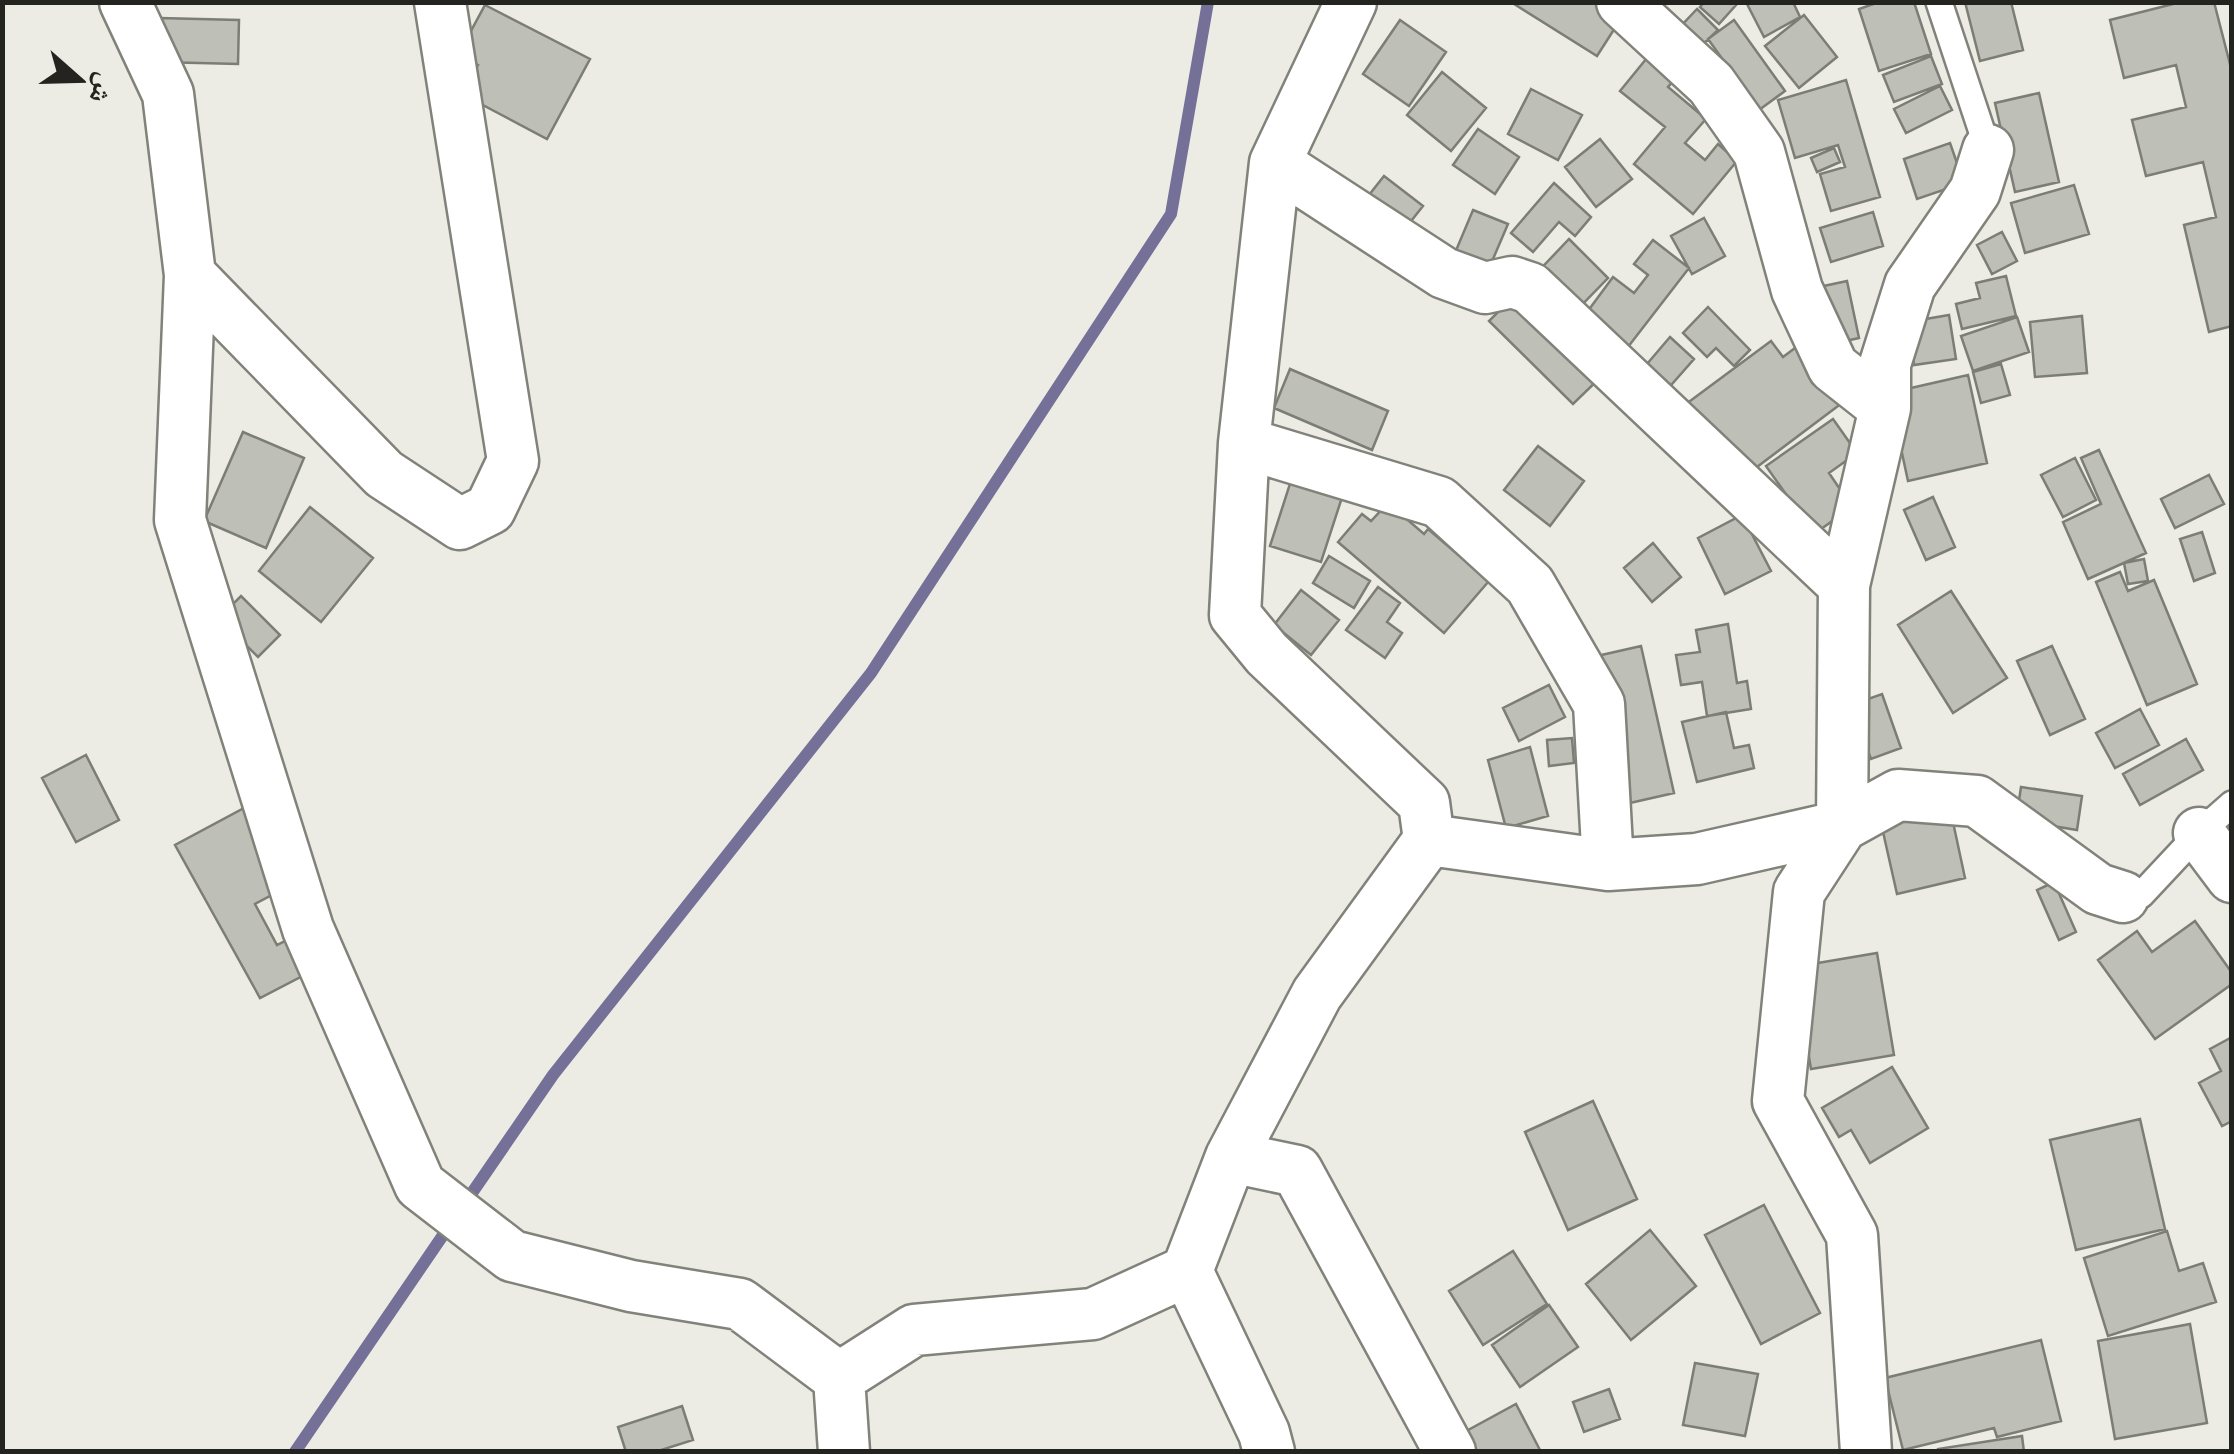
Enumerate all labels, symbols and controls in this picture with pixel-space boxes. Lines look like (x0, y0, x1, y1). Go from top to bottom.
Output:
north arrow (30, 30, 130, 130)
text: ش (80, 68, 126, 109)

